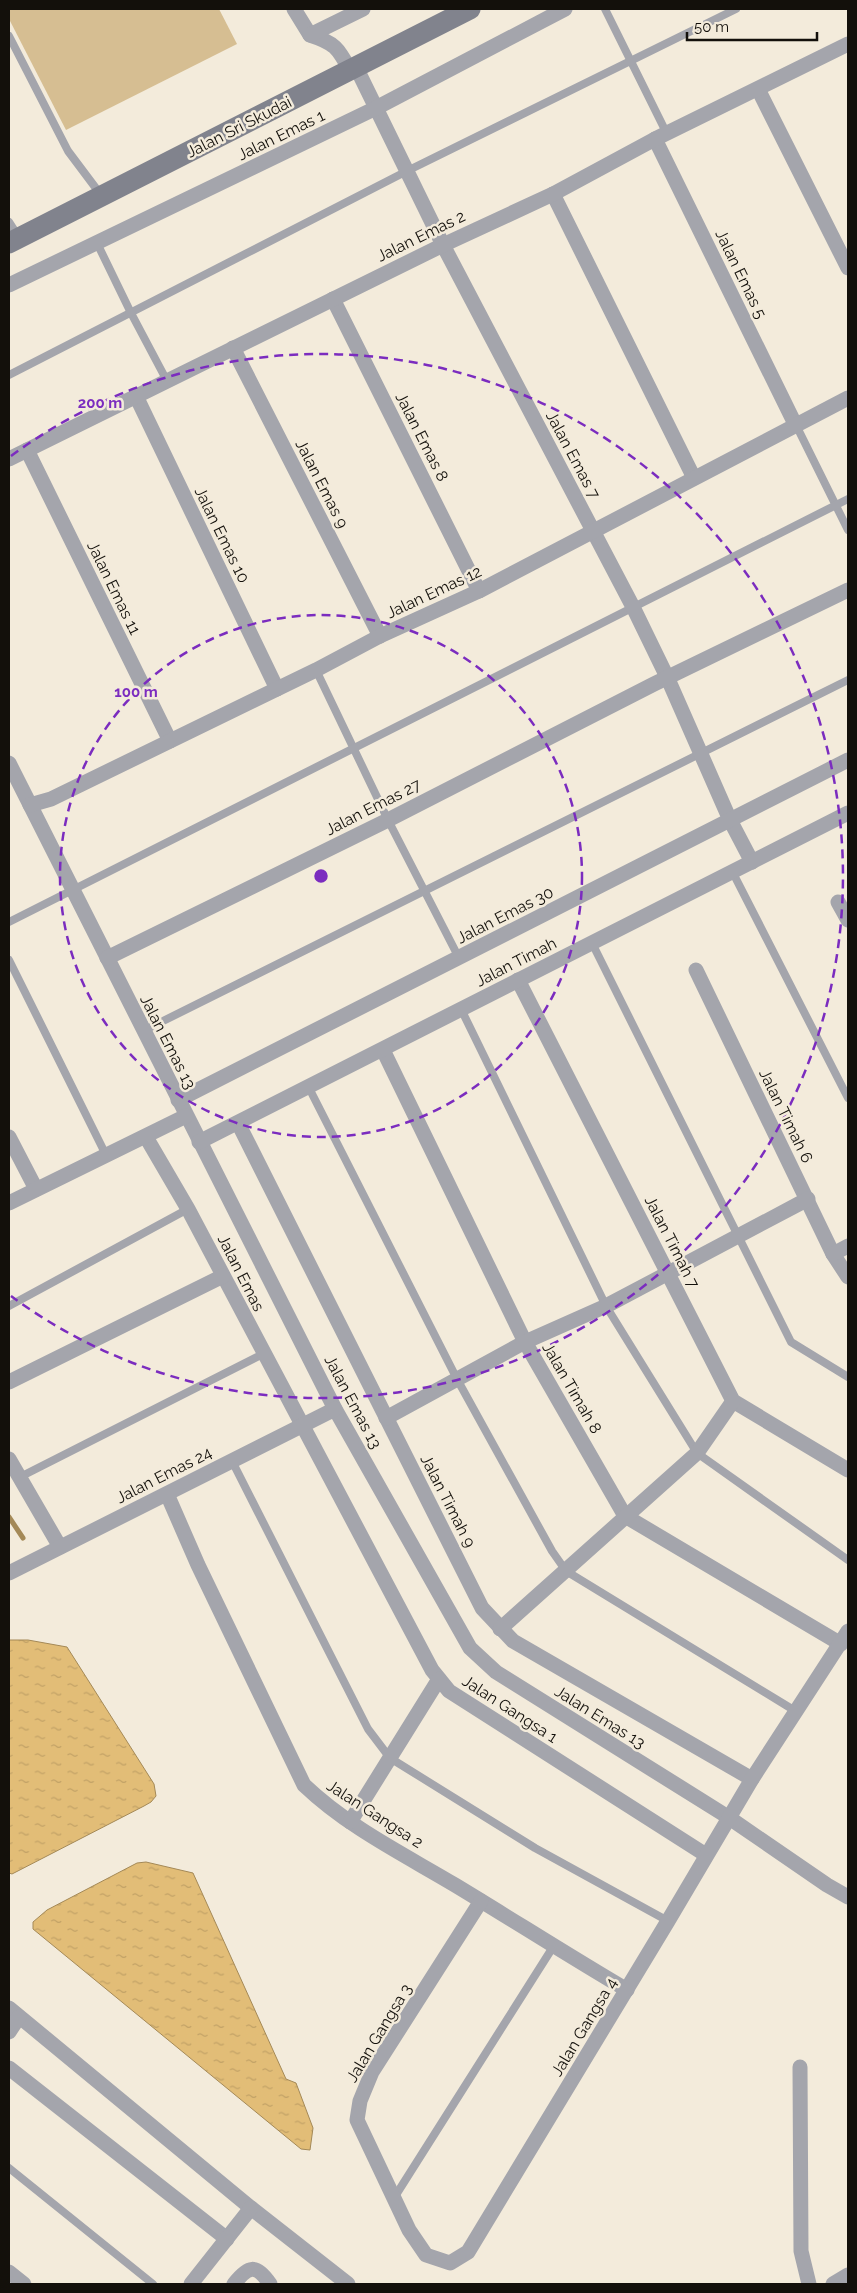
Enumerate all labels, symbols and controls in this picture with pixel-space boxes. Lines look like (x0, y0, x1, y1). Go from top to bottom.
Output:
scale bar (687, 10, 817, 42)
text: 50 m (694, 18, 729, 36)
street label: Jalan Sri Skudai (183, 92, 295, 162)
street label: Jalan Emas 1 (234, 106, 328, 164)
street label: Jalan Emas 2 (374, 206, 468, 266)
street label: Jalan Emas 5 (711, 227, 771, 322)
street label: Jalan Emas 8 (391, 389, 453, 485)
text: 200 m (78, 394, 122, 412)
street label: Jalan Emas 7 (542, 408, 604, 502)
street label: Jalan Emas 9 (292, 436, 352, 532)
street label: Jalan Emas 10 (191, 484, 253, 586)
street label: Jalan Emas 11 (83, 538, 145, 638)
street label: Jalan Emas 12 (383, 562, 485, 622)
text: 100 m (114, 683, 158, 701)
street label: Jalan Emas 27 (322, 775, 424, 839)
centre of rings (312, 867, 330, 885)
street label: Jalan Emas 30 (453, 882, 557, 948)
street label: Jalan Timah (472, 933, 560, 991)
street label: Jalan Emas 13 (136, 992, 200, 1092)
street label: Jalan Timah 6 (755, 1066, 817, 1166)
street label: Jalan Timah 7 (641, 1193, 704, 1292)
street label: Jalan Emas (214, 1231, 269, 1315)
street label: Jalan Timah 8 (538, 1339, 606, 1437)
street label: Jalan Emas 13 (320, 1352, 386, 1452)
street label: Jalan Emas 24 (113, 1443, 215, 1507)
street label: Jalan Timah 9 (416, 1451, 480, 1551)
street label: Jalan Gangsa 1 (459, 1671, 561, 1747)
street label: Jalan Emas 13 (551, 1682, 649, 1752)
street label: Jalan Gangsa 2 (323, 1776, 427, 1852)
street label: Jalan Gangsa 4 (547, 1974, 621, 2080)
street label: Jalan Gangsa 3 (342, 1980, 416, 2086)

